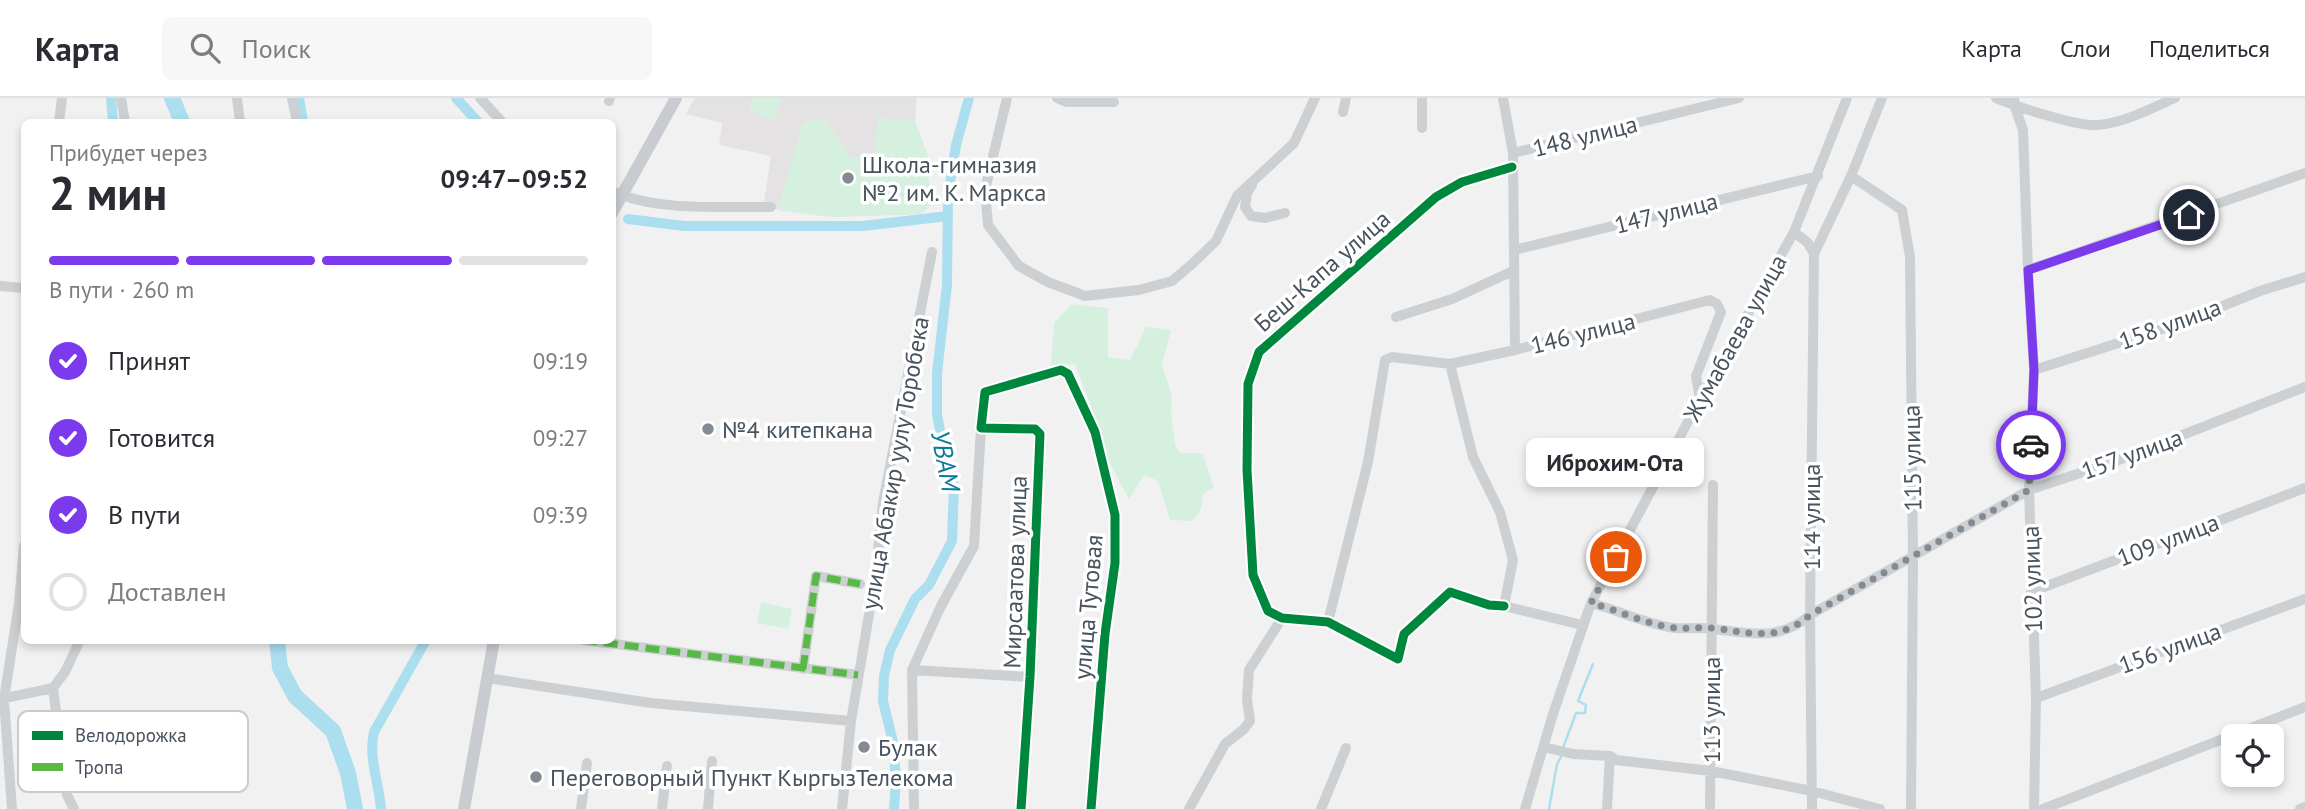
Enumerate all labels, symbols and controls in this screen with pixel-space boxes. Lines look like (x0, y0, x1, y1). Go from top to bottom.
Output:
search box (162, 17, 652, 80)
text: Карта (35, 27, 120, 70)
icon: search (186, 29, 224, 67)
text: Поиск (242, 32, 311, 65)
text: Карта (1961, 33, 2022, 64)
text: Слои (2060, 33, 2111, 64)
text: Поделиться (2149, 33, 2270, 64)
street label: 148 улица (1529, 108, 1641, 164)
text: Прибудет через (49, 138, 208, 167)
place label: Школа-гимназия №2 им. К. Маркса (862, 149, 1046, 208)
text: 09:47–09:52 (441, 162, 588, 195)
text: 2 мин (49, 163, 167, 223)
marker: Школа-гимназия №2 им. К. Маркса (840, 170, 856, 186)
street label: 147 улица (1611, 185, 1721, 241)
pin (2159, 185, 2219, 245)
icon: home (2170, 196, 2208, 234)
street label: Беш-Капа улица (1247, 203, 1397, 339)
street label: Жумабаева улица (1676, 249, 1794, 428)
text: В пути · 260 m (49, 275, 194, 304)
street label: 158 улица (2115, 291, 2225, 357)
street label: 146 улица (1527, 305, 1639, 361)
street label: улица Абакир уулу Торобека (854, 314, 936, 612)
icon: check (49, 342, 87, 380)
text: Принят (108, 344, 190, 377)
text: 09:19 (533, 346, 588, 375)
street label: 115 улица (1896, 404, 1928, 512)
courier (1996, 410, 2066, 480)
place label: №4 китепкана (722, 414, 873, 445)
icon: check (49, 419, 87, 457)
text: Готовится (108, 421, 215, 454)
marker: №4 китепкана (700, 421, 716, 437)
street label: 157 улица (2077, 421, 2187, 487)
text: 09:27 (533, 423, 588, 452)
icon: car (2012, 426, 2050, 464)
water label: УВАМ (924, 427, 968, 496)
callout: Иброхим-Ота (1527, 438, 1705, 487)
text: Иброхим-Ота (1547, 448, 1684, 477)
street label: 114 улица (1796, 464, 1827, 570)
street label: Мирсаатова улица (996, 475, 1034, 669)
icon: check (49, 496, 87, 534)
text: В пути (108, 498, 181, 531)
text: 09:39 (533, 500, 588, 529)
street label: 109 улица (2113, 506, 2223, 574)
street label: 102 улица (2015, 525, 2049, 633)
pin (1586, 527, 1646, 587)
street label: улица Тутовая (1066, 533, 1110, 681)
icon: bag (1597, 538, 1635, 576)
text: Доставлен (108, 575, 227, 608)
street label: 156 улица (2115, 615, 2225, 681)
street label: 113 улица (1696, 657, 1727, 763)
legend (18, 711, 248, 792)
text: Велодорожка (75, 723, 187, 747)
map controls (2221, 724, 2284, 787)
button: locate (2221, 724, 2284, 787)
place label: Булак (878, 732, 938, 763)
marker: Булак (856, 739, 872, 755)
text: Тропа (75, 755, 124, 779)
place label: Переговорный Пункт КыргызТелекома (550, 762, 954, 793)
marker: Переговорный Пункт КыргызТелекома (528, 769, 544, 785)

